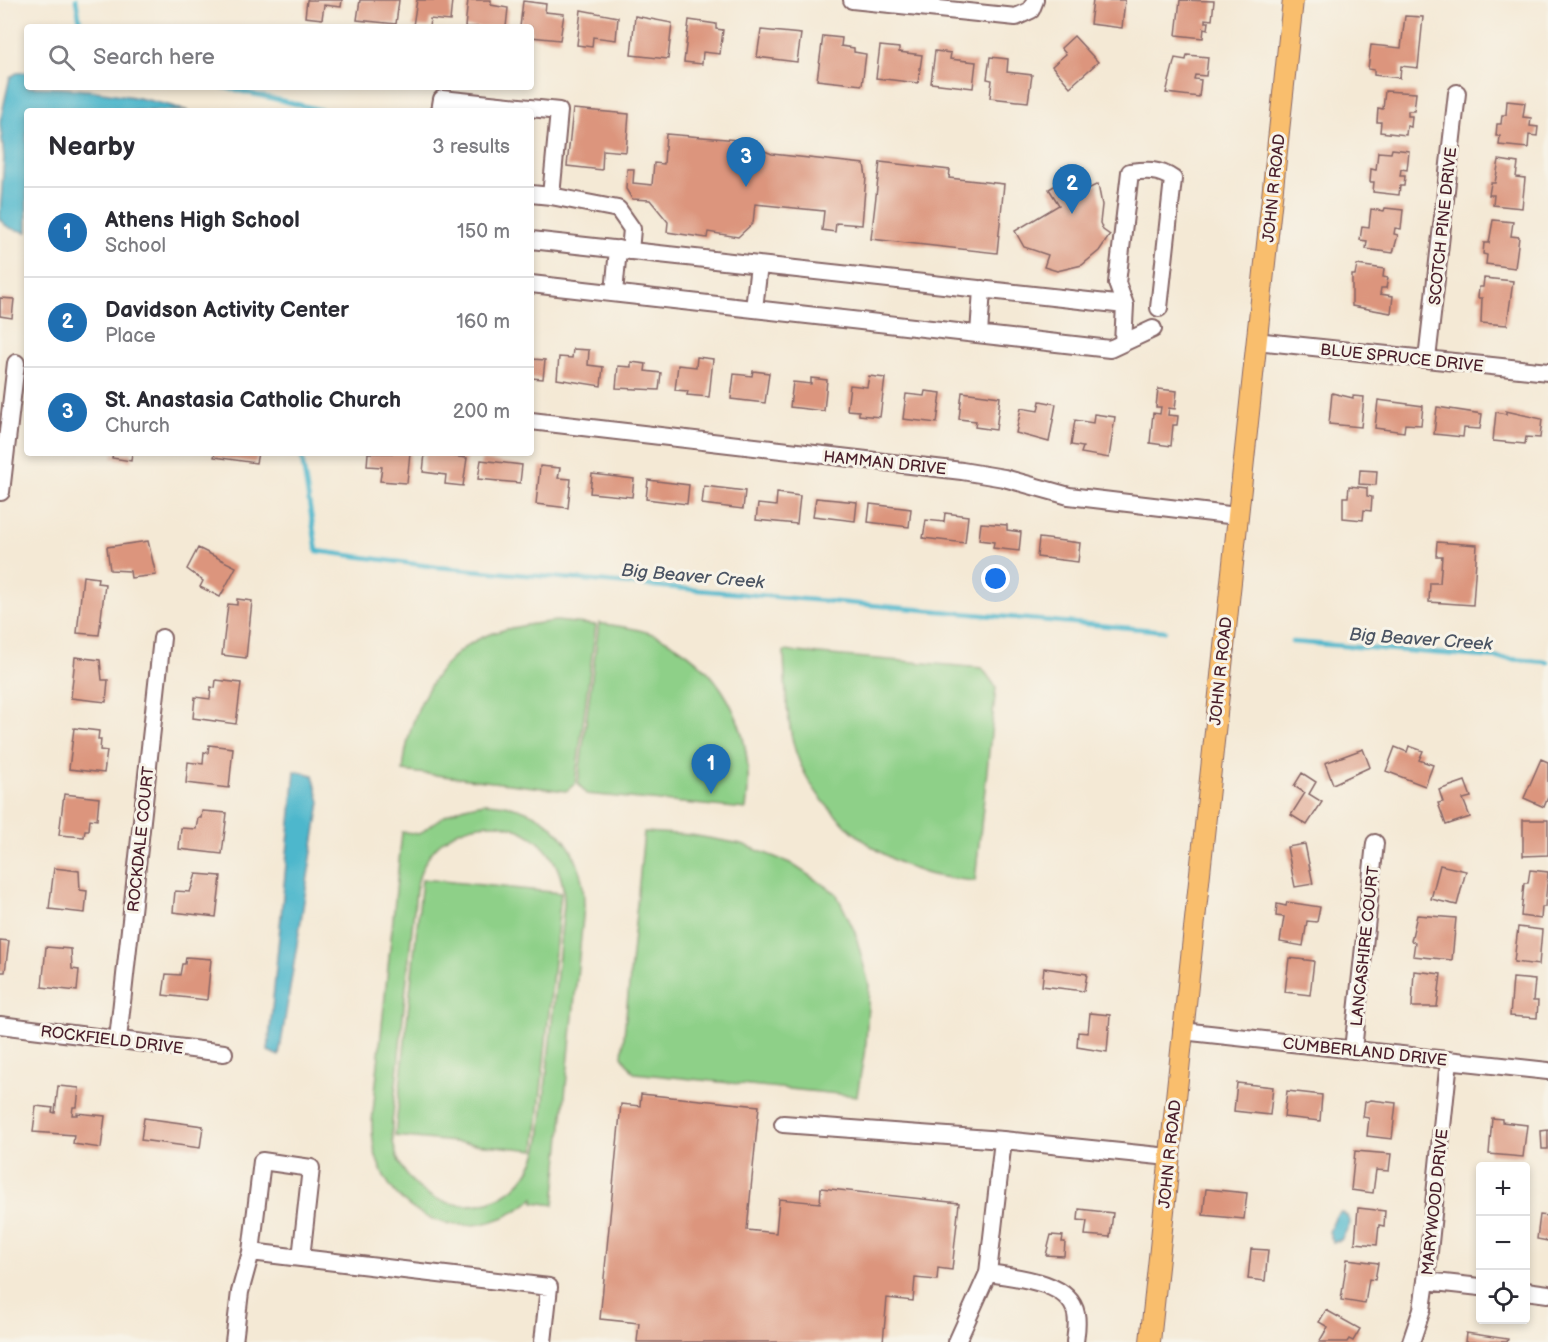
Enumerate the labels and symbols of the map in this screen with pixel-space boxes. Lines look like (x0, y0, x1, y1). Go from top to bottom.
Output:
street label: JOHN R ROAD (1259, 133, 1290, 243)
pin: 3 (726, 138, 766, 187)
street label: SCOTCH PINE DRIVE (1426, 146, 1461, 306)
pin: 2 (1052, 164, 1092, 214)
street label: BLUE SPRUCE DRIVE (1319, 340, 1484, 377)
street label: HAMMAN DRIVE (822, 448, 947, 479)
water label: Big Beaver Creek (621, 560, 766, 593)
your location (981, 564, 1010, 593)
street label: JOHN R ROAD (1206, 616, 1237, 726)
water label: Big Beaver Creek (1349, 624, 1494, 655)
pin: 1 (692, 744, 730, 794)
street label: ROCKDALE COURT (124, 765, 159, 913)
street label: LANCASHIRE COURT (1348, 865, 1383, 1027)
street label: ROCKFIELD DRIVE (39, 1022, 184, 1059)
street label: CUMBERLAND DRIVE (1282, 1034, 1448, 1071)
street label: JOHN R ROAD (1155, 1099, 1186, 1209)
street label: MARYWOOD DRIVE (1418, 1128, 1453, 1276)

